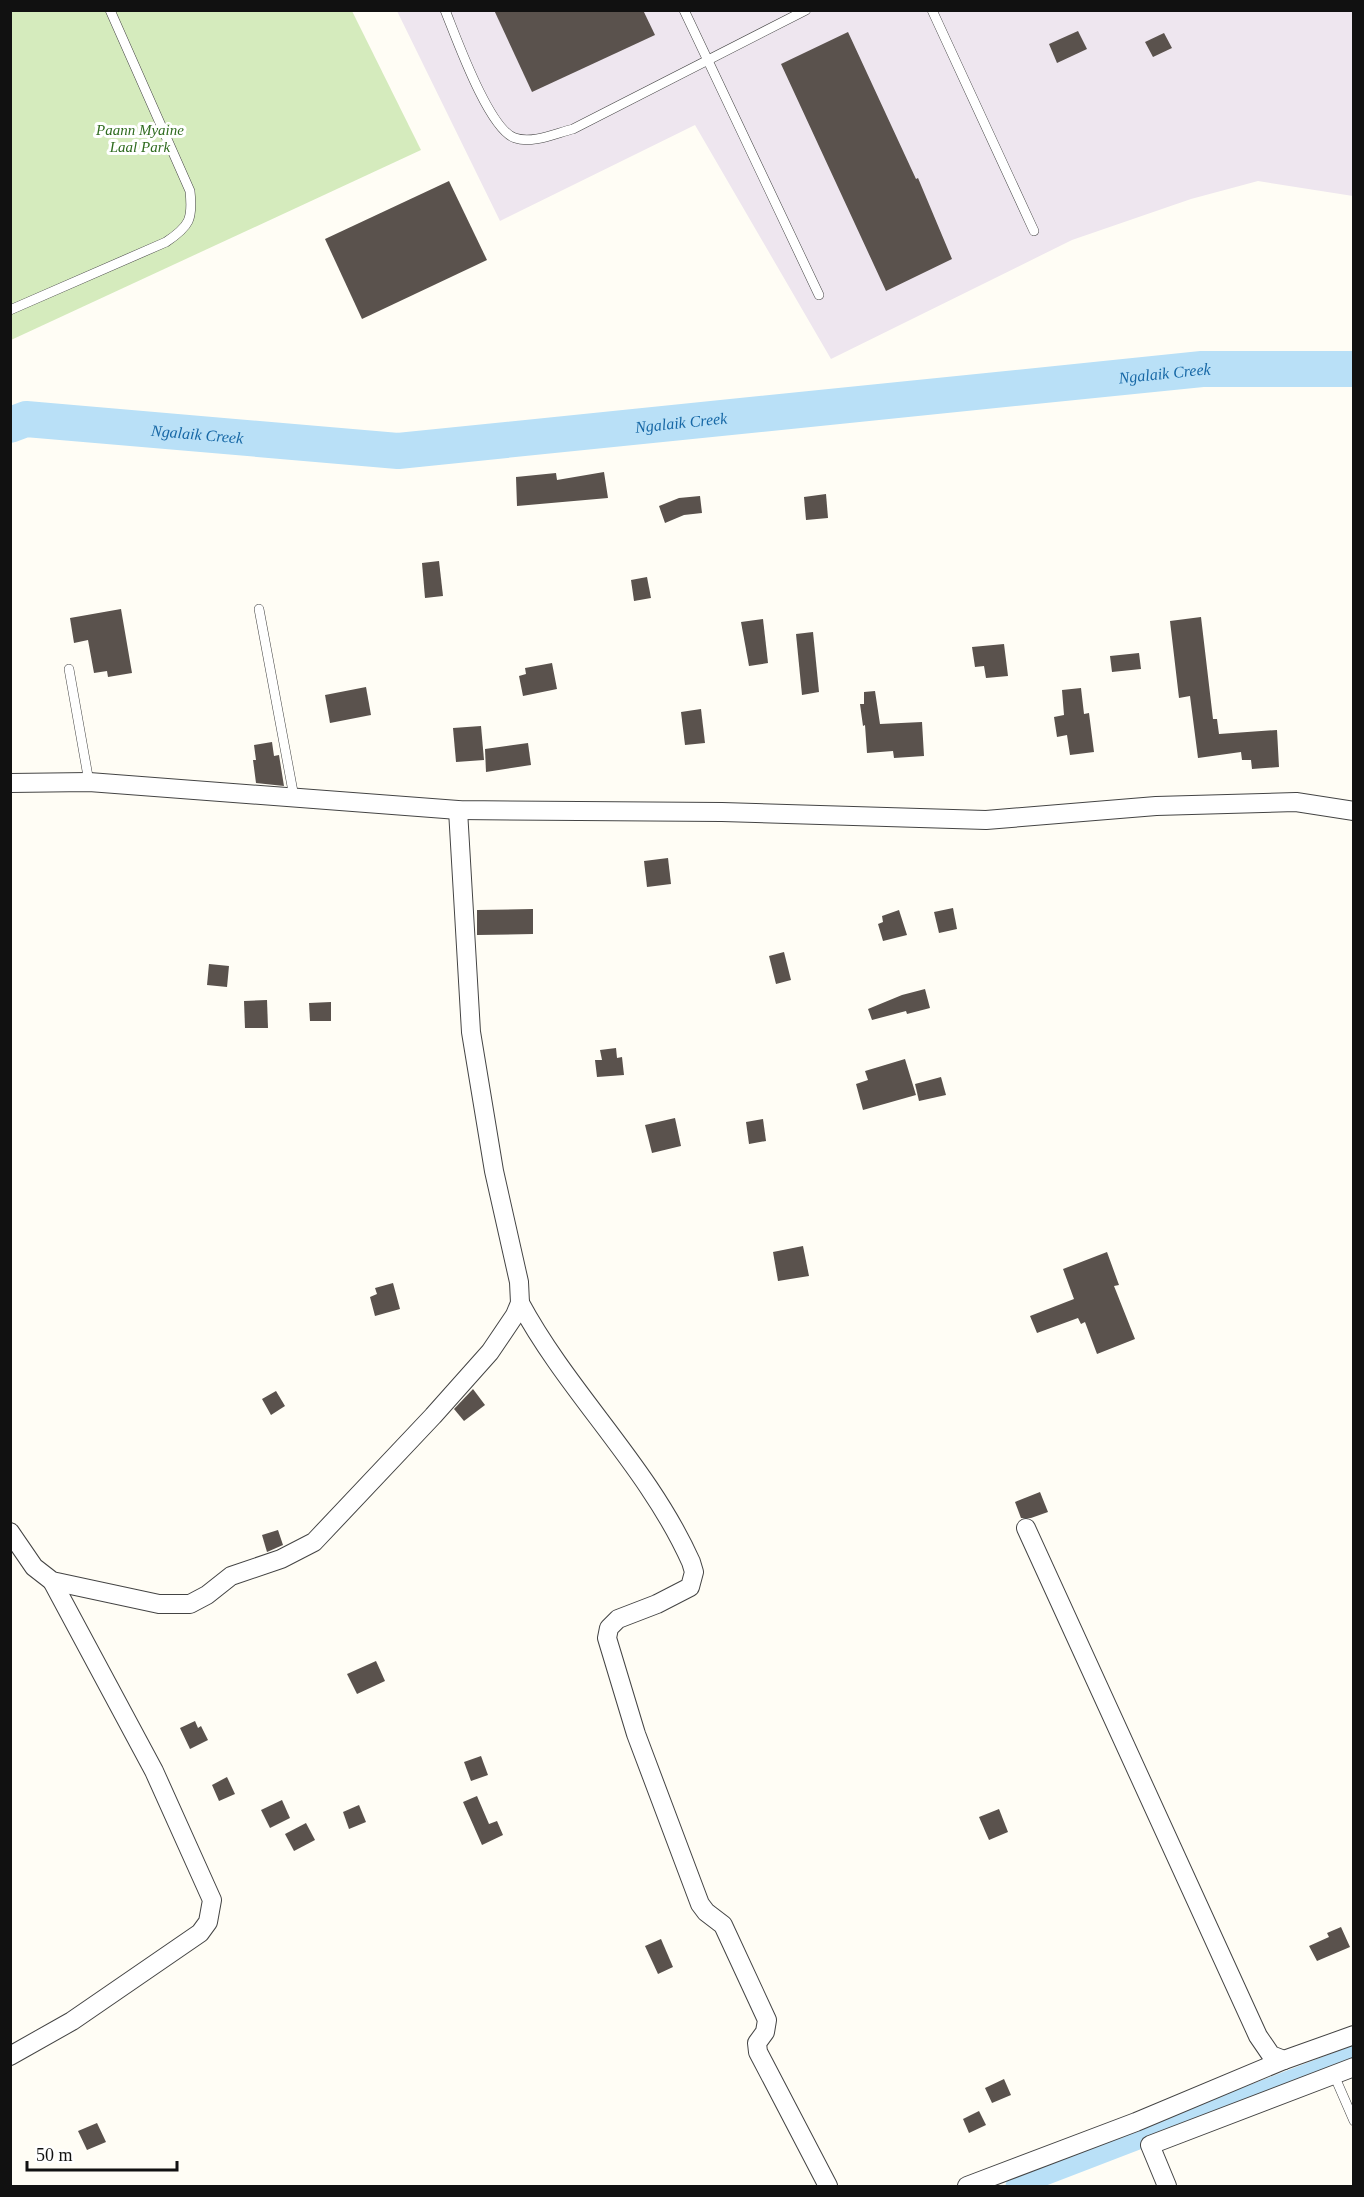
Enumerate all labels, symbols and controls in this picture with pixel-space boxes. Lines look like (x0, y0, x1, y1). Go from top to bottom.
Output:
park label: Paann Myaine Laal Park (95, 122, 184, 155)
water label: Ngalaik Creek (1117, 361, 1211, 387)
water label: Ngalaik Creek (633, 409, 729, 436)
water label: Ngalaik Creek (150, 422, 245, 447)
scale bar (27, 2134, 177, 2172)
text: 50 m (36, 2145, 73, 2165)

